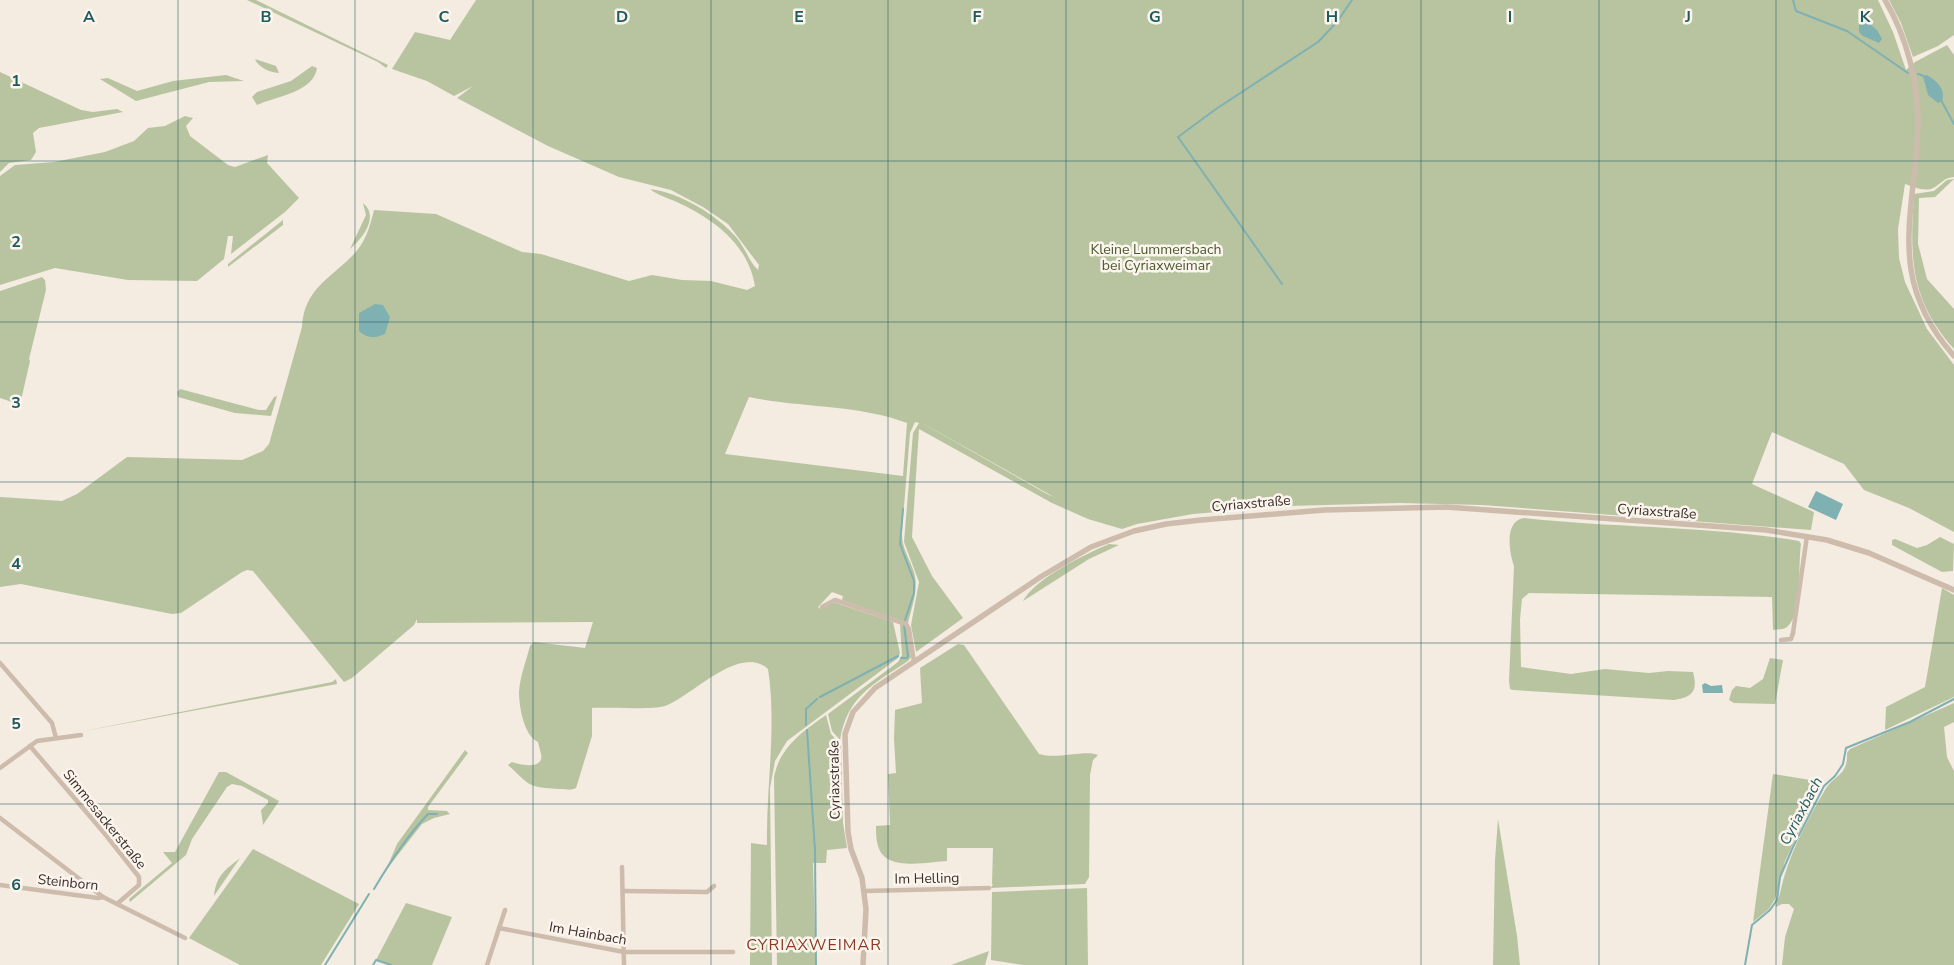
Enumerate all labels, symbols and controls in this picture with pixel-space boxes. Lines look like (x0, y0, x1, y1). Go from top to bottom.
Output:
text: A (83, 6, 95, 28)
text: B (260, 6, 272, 28)
text: C (439, 6, 450, 28)
text: D (616, 6, 628, 28)
text: E (794, 6, 804, 28)
text: F (973, 6, 982, 28)
text: G (1149, 6, 1161, 28)
text: H (1326, 6, 1338, 28)
text: I (1508, 6, 1512, 28)
text: J (1684, 6, 1691, 28)
text: K (1860, 6, 1872, 28)
text: 1 (11, 70, 21, 92)
text: 2 (11, 231, 21, 253)
park label: Kleine Lummersbach bei Cyriaxweimar (1091, 240, 1221, 275)
text: 3 (11, 392, 21, 414)
street label: Cyriaxstraße (1211, 491, 1291, 516)
street label: Cyriaxstraße (1617, 499, 1697, 524)
text: 4 (11, 553, 21, 575)
text: 5 (11, 713, 21, 735)
street label: Cyriaxstraße (824, 740, 845, 820)
street label: Simmesackerstraße (58, 765, 151, 873)
water label: Cyriaxbach (1775, 773, 1827, 849)
street label: Im Helling (894, 868, 960, 889)
street label: Steinborn (37, 870, 99, 895)
text: 6 (11, 874, 21, 896)
street label: Im Hainbach (548, 917, 628, 950)
district label: CYRIAXWEIMAR (746, 934, 882, 956)

